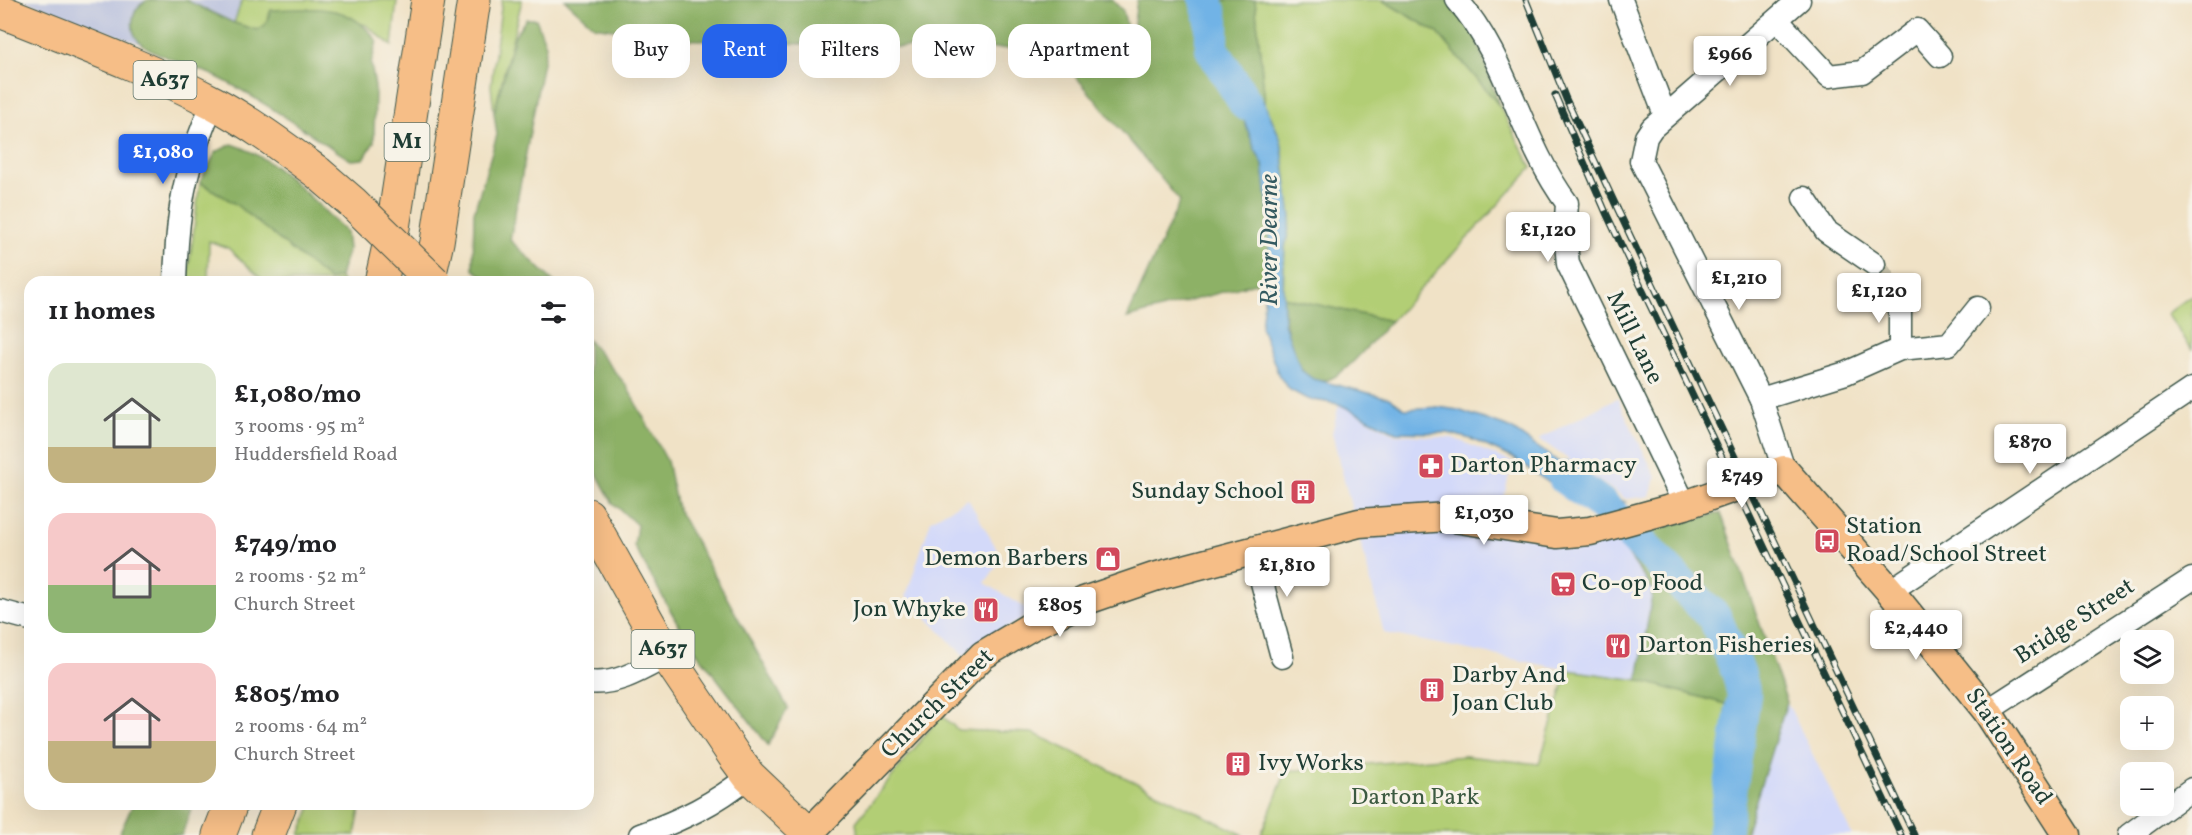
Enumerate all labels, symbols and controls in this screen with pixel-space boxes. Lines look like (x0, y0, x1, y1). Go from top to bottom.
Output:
chip: Buy (612, 24, 690, 78)
chip: Rent (702, 24, 787, 78)
chip: Filters (799, 24, 900, 78)
chip: New (912, 24, 996, 78)
chip: Apartment (1008, 24, 1151, 78)
pin: £966 (1694, 36, 1766, 87)
text: £966 (1708, 41, 1752, 69)
road number: A637 (134, 61, 196, 99)
road number: M1 (384, 123, 430, 161)
pin: £1,080 (114, 134, 212, 185)
text: £1,080 (133, 139, 193, 167)
water label: River Dearne (1252, 173, 1288, 306)
pin: £1,120 (1499, 212, 1597, 263)
text: £1,120 (1520, 217, 1576, 245)
pin: £1,210 (1690, 260, 1788, 311)
text: £1,210 (1711, 265, 1767, 293)
pin: £1,120 (1830, 273, 1928, 324)
text: £1,120 (1851, 278, 1907, 306)
street label: Mill Lane (1597, 286, 1671, 390)
text: 11 homes (48, 294, 155, 330)
icon: filters (537, 296, 570, 329)
text: £1,080/mo (234, 377, 361, 413)
icon: home (96, 387, 168, 459)
text: 3 rooms · 95 m² (234, 413, 365, 441)
pin: £870 (1994, 424, 2066, 475)
text: £870 (2008, 429, 2052, 457)
text: Huddersfield Road (234, 441, 398, 469)
place label: Darton Pharmacy (1450, 449, 1637, 483)
pharmacy icon: Darton Pharmacy (1416, 451, 1446, 481)
pin: £749 (1706, 458, 1778, 509)
text: £749 (1721, 463, 1763, 491)
place label: Sunday School (1131, 475, 1284, 509)
building icon: Sunday School (1288, 477, 1318, 507)
pin: £1,030 (1435, 495, 1533, 546)
text: £1,030 (1454, 500, 1514, 528)
place label: Station Road/School Street (1846, 510, 2047, 572)
bus stop icon: Station Road/School Street (1812, 526, 1842, 556)
text: £749/mo (234, 527, 337, 563)
icon: home (96, 537, 168, 609)
place label: Demon Barbers (924, 542, 1088, 576)
shop icon: Demon Barbers (1093, 544, 1123, 574)
pin: £1,810 (1238, 547, 1336, 598)
text: £1,810 (1259, 552, 1315, 580)
text: 2 rooms · 52 m² (234, 563, 366, 591)
place label: Co-op Food (1582, 567, 1703, 601)
supermarket icon: Co-op Food (1548, 569, 1578, 599)
street label: Bridge Street (2008, 570, 2142, 674)
pin: £805 (1024, 587, 1096, 638)
text: Church Street (234, 591, 355, 619)
text: £805 (1038, 592, 1082, 620)
place label: Jon Whyke (853, 593, 966, 627)
restaurant icon: Jon Whyke (971, 595, 1001, 625)
pin: £2,440 (1867, 610, 1965, 661)
text: £2,440 (1884, 615, 1948, 643)
place label: Darton Fisheries (1638, 629, 1812, 663)
road number: A637 (632, 630, 694, 668)
map controls (2120, 630, 2174, 816)
button: layers (2120, 630, 2174, 684)
restaurant icon: Darton Fisheries (1603, 631, 1633, 661)
street label: Church Street (874, 641, 1002, 767)
place label: Darby And Joan Club (1452, 659, 1566, 721)
building icon: Darby And Joan Club (1417, 675, 1447, 705)
text: £805/mo (234, 677, 340, 713)
street label: Station Road (1956, 682, 2060, 812)
icon: home (96, 687, 168, 759)
button: + (2120, 696, 2174, 750)
text: 2 rooms · 64 m² (234, 713, 367, 741)
text: Church Street (234, 741, 355, 769)
place label: Ivy Works (1258, 747, 1364, 781)
building icon: Ivy Works (1223, 749, 1253, 779)
button: − (2120, 762, 2174, 816)
park label: Darton Park (1351, 781, 1479, 815)

